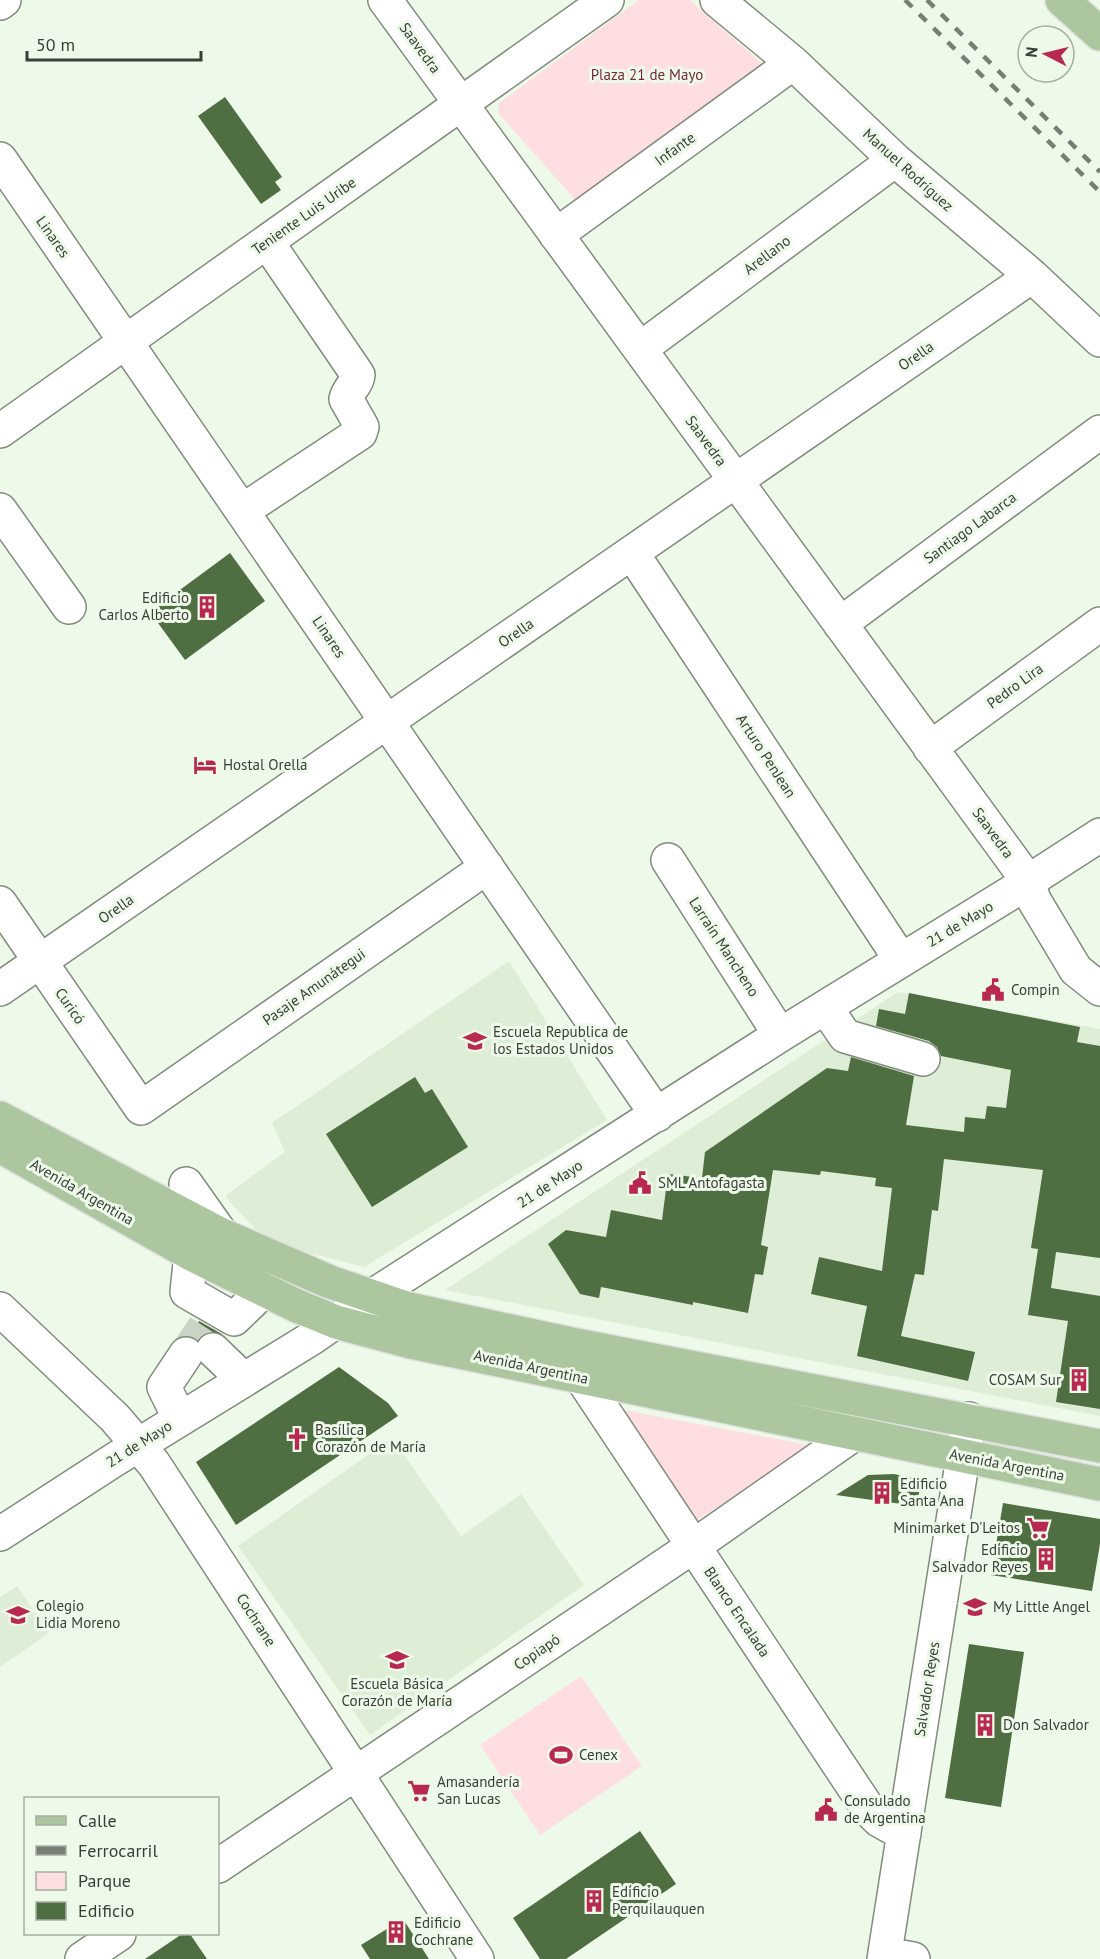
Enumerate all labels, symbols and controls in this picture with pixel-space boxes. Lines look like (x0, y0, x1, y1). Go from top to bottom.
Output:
street label: Saavedra (396, 19, 445, 77)
scale bar (27, 24, 201, 62)
north arrow (1016, 24, 1076, 84)
text: 50 m (36, 33, 75, 56)
text: N (1021, 46, 1042, 59)
park label: Plaza 21 de Mayo (591, 65, 703, 84)
street label: Manuel Rodríguez (859, 124, 958, 215)
street label: Infante (651, 128, 699, 170)
street label: Teniente Luis Uribe (248, 172, 360, 259)
street label: Linares (32, 212, 75, 261)
street label: Arellano (739, 231, 794, 278)
street label: Orella (894, 337, 937, 375)
street label: Saavedra (682, 412, 731, 470)
street label: Santiago Labarca (920, 488, 1020, 568)
place label: Edificio Carlos Alberto (99, 588, 189, 624)
building icon: Edificio Carlos Alberto (194, 594, 220, 620)
street label: Linares (309, 612, 350, 661)
street label: Orella (494, 614, 537, 652)
street label: Pedro Lira (983, 659, 1047, 712)
street label: Arturo PenJean (732, 710, 801, 801)
hotel icon: Hostal Orella (192, 752, 218, 778)
place label: Hostal Orella (223, 755, 308, 774)
street label: Saavedra (969, 804, 1018, 862)
street label: Orella (94, 890, 137, 928)
street label: Larraín Mancheno (685, 893, 764, 1000)
street label: 21 de Mayo (923, 896, 996, 951)
street label: Pasaje Amunátegui (259, 944, 369, 1029)
public building icon: Compin (980, 977, 1006, 1003)
place label: Compin (1011, 980, 1060, 999)
street label: Curicó (51, 984, 90, 1028)
place label: Escuela Republica de los Estados Unidos (493, 1022, 628, 1058)
school or university icon: Escuela Republica de los Estados Unidos (462, 1028, 488, 1054)
street label: Avenida Argentina (27, 1154, 138, 1229)
street label: 21 de Mayo (513, 1155, 586, 1212)
public building icon: SML Antofagasta (627, 1170, 653, 1196)
place label: SML Antofagasta (658, 1173, 765, 1192)
street label: Avenida Argentina (472, 1345, 590, 1388)
building icon: COSAM Sur (1066, 1367, 1092, 1393)
place label: COSAM Sur (989, 1370, 1061, 1389)
street label: 21 de Mayo (102, 1416, 175, 1471)
place label: Basílica Corazón de María (315, 1420, 426, 1456)
church icon: Basílica Corazón de María (284, 1426, 310, 1452)
street label: Avenida Argentina (948, 1444, 1066, 1485)
place label: Edificio Santa Ana (900, 1474, 964, 1510)
building icon: Edificio Santa Ana (869, 1480, 895, 1506)
supermarket icon: Minimarket D'Leitos (1025, 1515, 1051, 1541)
place label: Minimarket D'Leitos (893, 1518, 1020, 1537)
place label: Edificio Salvador Reyes (932, 1540, 1028, 1576)
building icon: Edificio Salvador Reyes (1033, 1546, 1059, 1572)
street label: Blanco Encalada (700, 1563, 775, 1661)
street label: Cochrane (232, 1590, 281, 1650)
school or university icon: My Little Angel (962, 1594, 988, 1620)
place label: Colegio Lidia Moreno (36, 1596, 120, 1632)
place label: My Little Angel (993, 1597, 1090, 1616)
school or university icon: Colegio Lidia Moreno (5, 1602, 31, 1628)
street label: Copiapó (510, 1629, 564, 1674)
street label: Salvador Reyes (910, 1640, 943, 1738)
school or university icon: Escuela Básica Corazón de María (384, 1647, 410, 1673)
place label: Escuela Básica Corazón de María (342, 1674, 452, 1710)
building icon: Don Salvador (972, 1712, 998, 1738)
place label: Don Salvador (1003, 1715, 1089, 1734)
sports icon: Cenex (548, 1742, 574, 1768)
place label: Cenex (579, 1745, 618, 1764)
place label: Amasandería San Lucas (437, 1772, 520, 1808)
supermarket icon: Amasandería San Lucas (406, 1778, 432, 1804)
place label: Consulado de Argentina (844, 1791, 926, 1827)
legend (24, 1797, 219, 1935)
public building icon: Consulado de Argentina (813, 1797, 839, 1823)
text: Calle (78, 1809, 117, 1832)
text: Ferrocarril (78, 1839, 158, 1862)
text: Parque (78, 1869, 131, 1892)
place label: Edificio Perquilauquen (612, 1882, 705, 1918)
building icon: Edificio Perquilauquen (581, 1888, 607, 1914)
text: Edificio (78, 1899, 134, 1922)
place label: Edificio Cochrane (414, 1913, 473, 1949)
building icon: Edificio Cochrane (383, 1919, 409, 1945)

